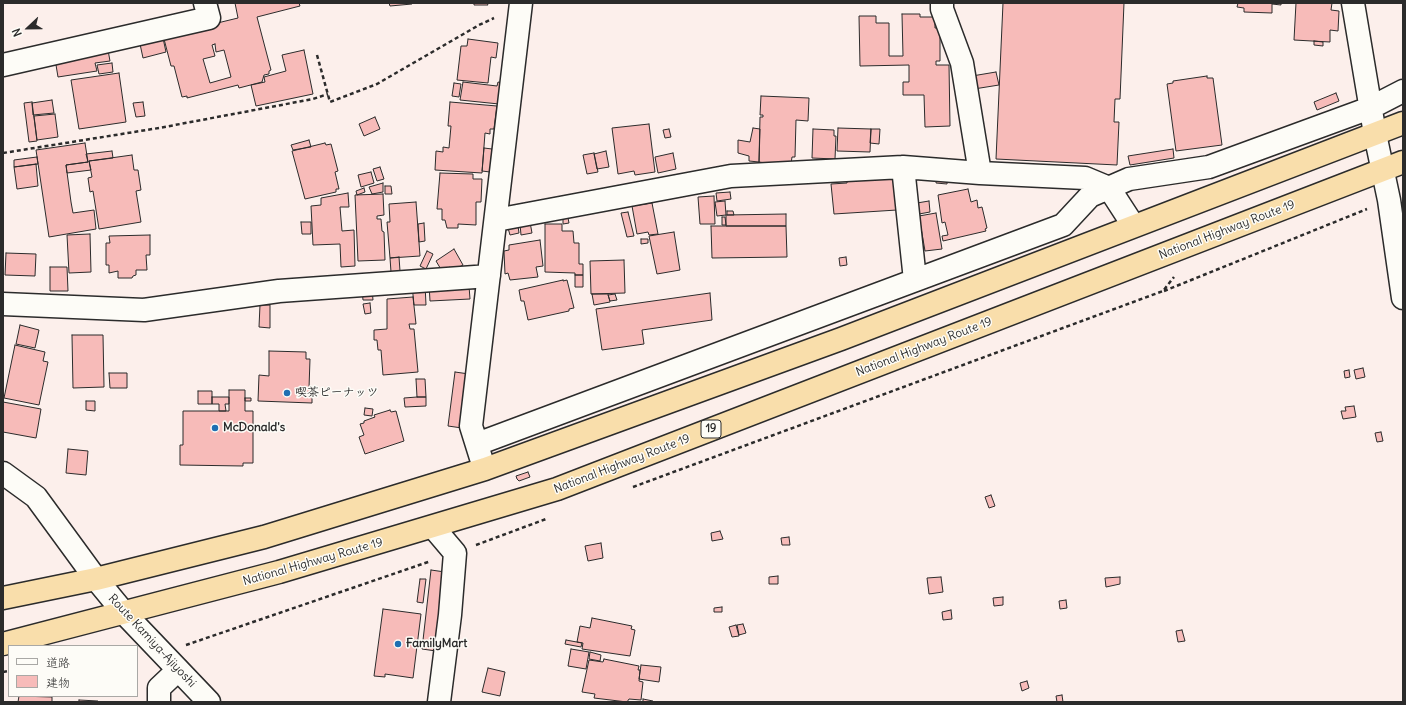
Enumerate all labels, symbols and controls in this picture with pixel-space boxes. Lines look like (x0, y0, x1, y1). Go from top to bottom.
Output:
north arrow (8, 8, 48, 48)
text: N (9, 26, 25, 39)
street label: National Highway Route 19 (1157, 197, 1297, 263)
street label: National Highway Route 19 (854, 314, 994, 380)
place label: 喫茶ピーナッツ (295, 386, 379, 400)
marker: 喫茶ピーナッツ (282, 388, 292, 398)
road number: 19 (701, 420, 721, 438)
place label: McDonald's (223, 421, 285, 435)
marker: McDonald's (210, 423, 220, 433)
street label: National Highway Route 19 (552, 431, 692, 497)
street label: National Highway Route 19 (241, 535, 385, 589)
street label: Route Kamiya-Ajiyoshi (105, 591, 199, 691)
place label: FamilyMart (406, 637, 467, 651)
marker: FamilyMart (393, 639, 403, 649)
legend (8, 645, 138, 697)
text: 道路 (46, 655, 70, 670)
text: 建物 (46, 675, 70, 690)

